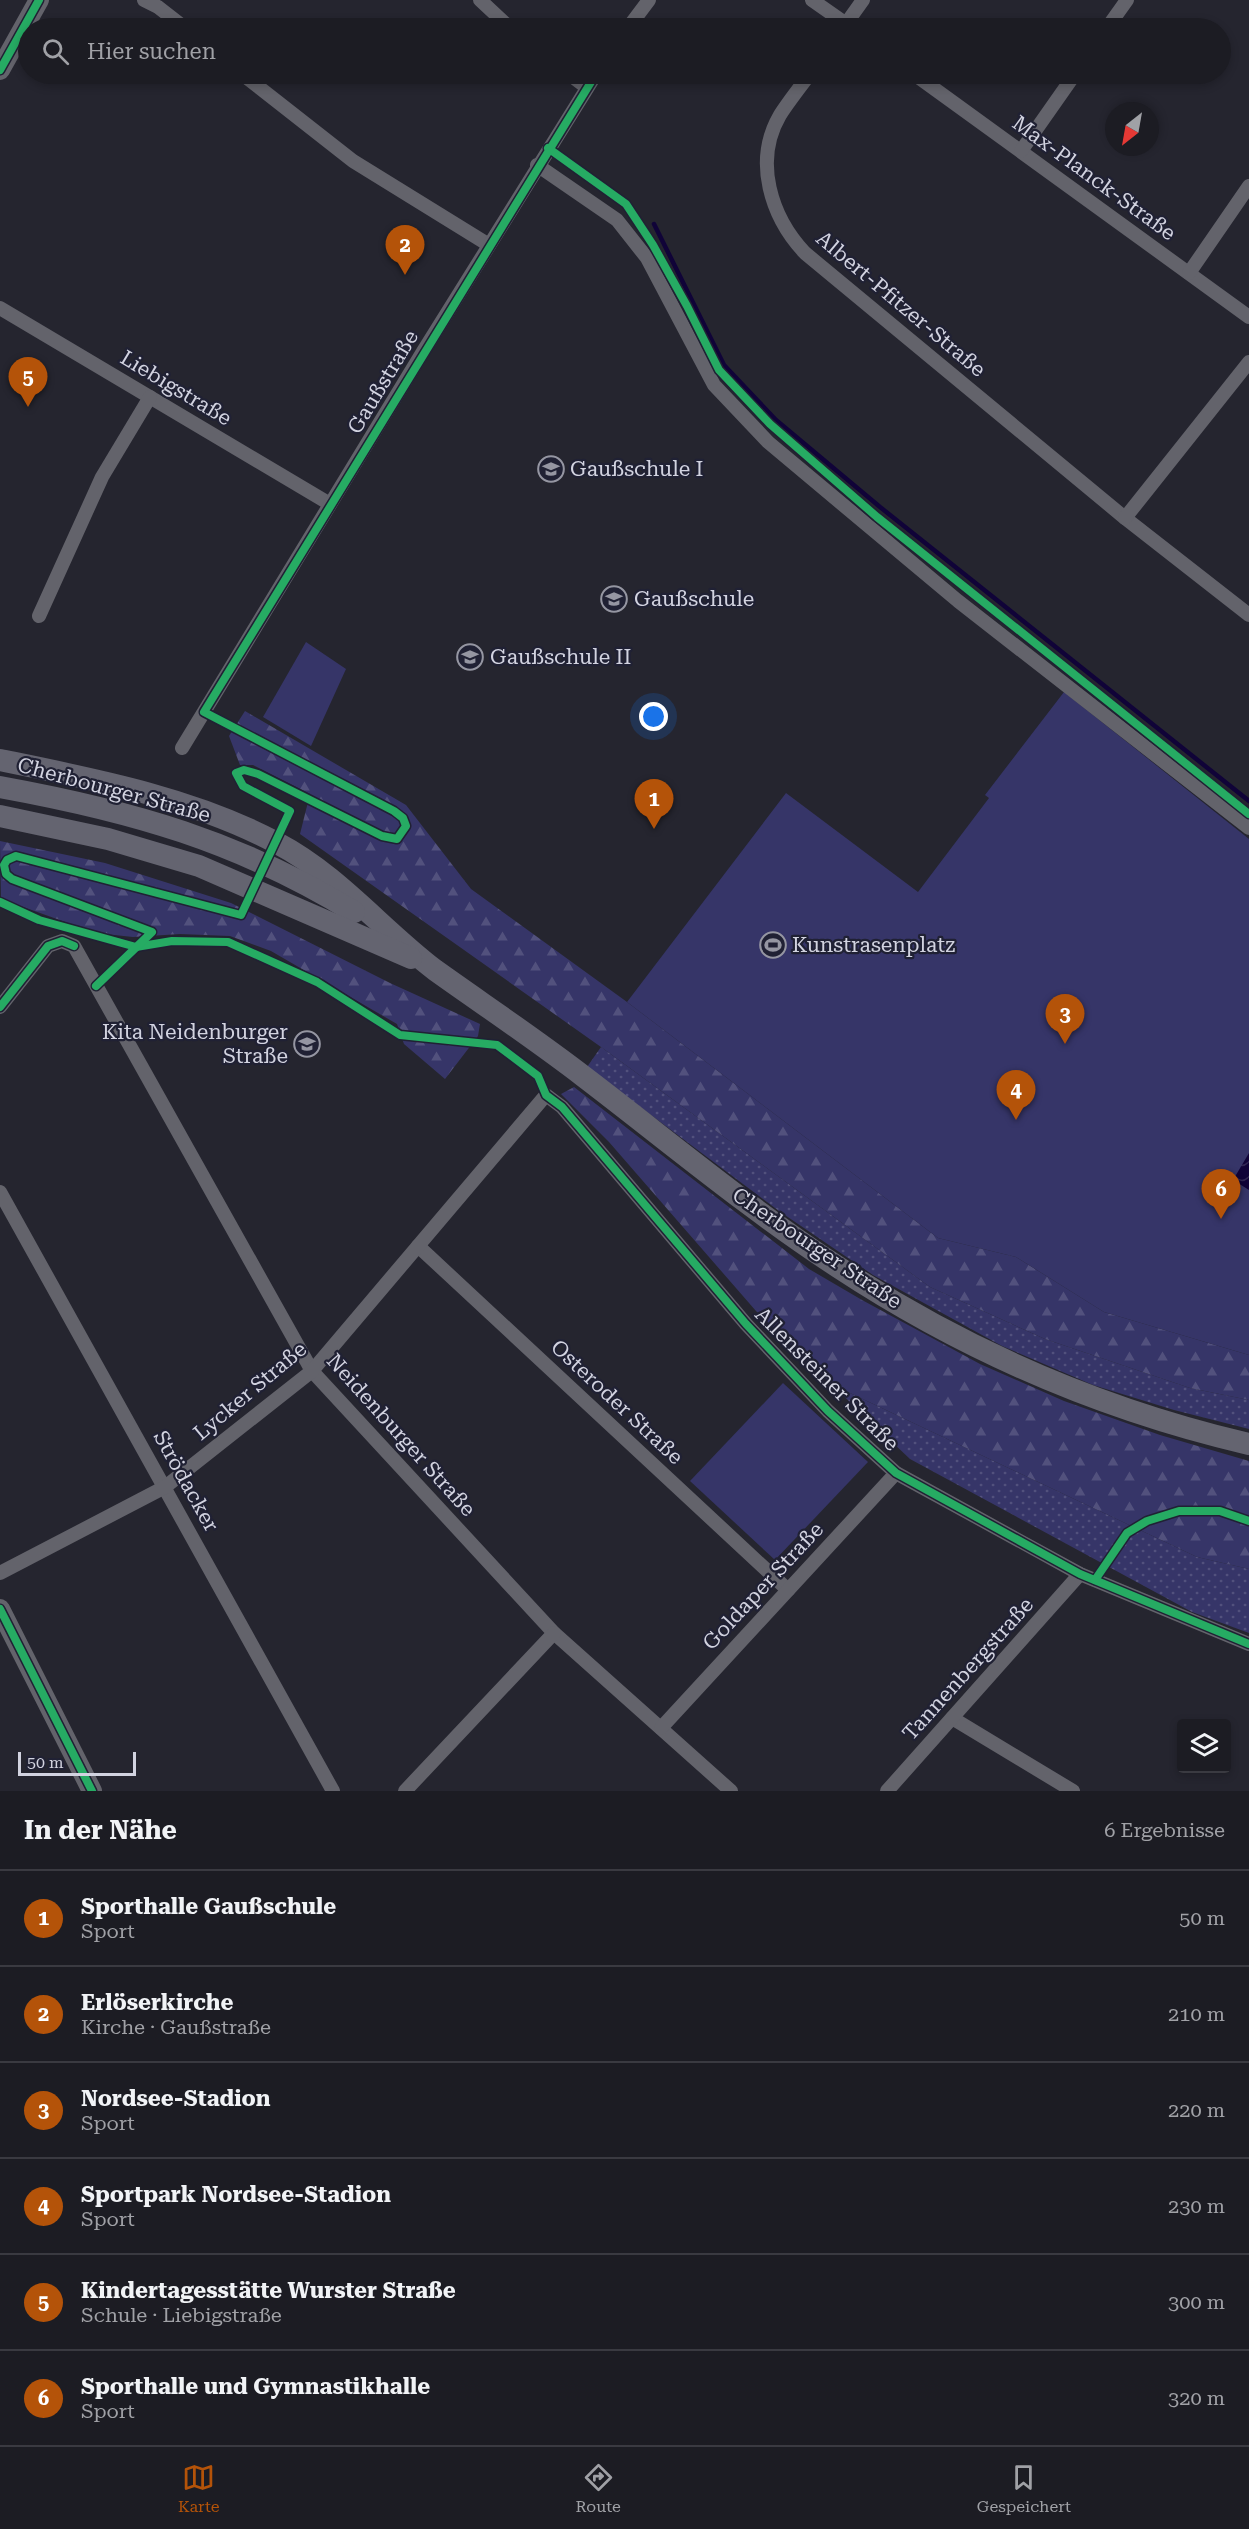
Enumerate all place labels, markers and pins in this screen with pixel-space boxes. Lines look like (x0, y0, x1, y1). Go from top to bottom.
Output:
pin: 2 (386, 226, 424, 275)
pin: 5 (9, 358, 48, 407)
school or university icon: Gaußschule I (536, 454, 566, 484)
place label: Gaußschule I (570, 457, 703, 481)
school or university icon: Gaußschule (599, 584, 629, 614)
place label: Gaußschule (634, 587, 754, 611)
school or university icon: Gaußschule II (455, 642, 485, 672)
place label: Gaußschule II (490, 645, 631, 669)
pin: 1 (634, 780, 674, 829)
sports icon: Kunstrasenplatz (758, 930, 788, 960)
place label: Kunstrasenplatz (792, 933, 955, 957)
pin: 3 (1046, 994, 1084, 1044)
place label: Kita Neidenburger Straße (102, 1020, 288, 1068)
school or university icon: Kita Neidenburger Straße (292, 1029, 322, 1059)
pin: 4 (996, 1070, 1036, 1120)
pin: 6 (1202, 1170, 1240, 1219)

